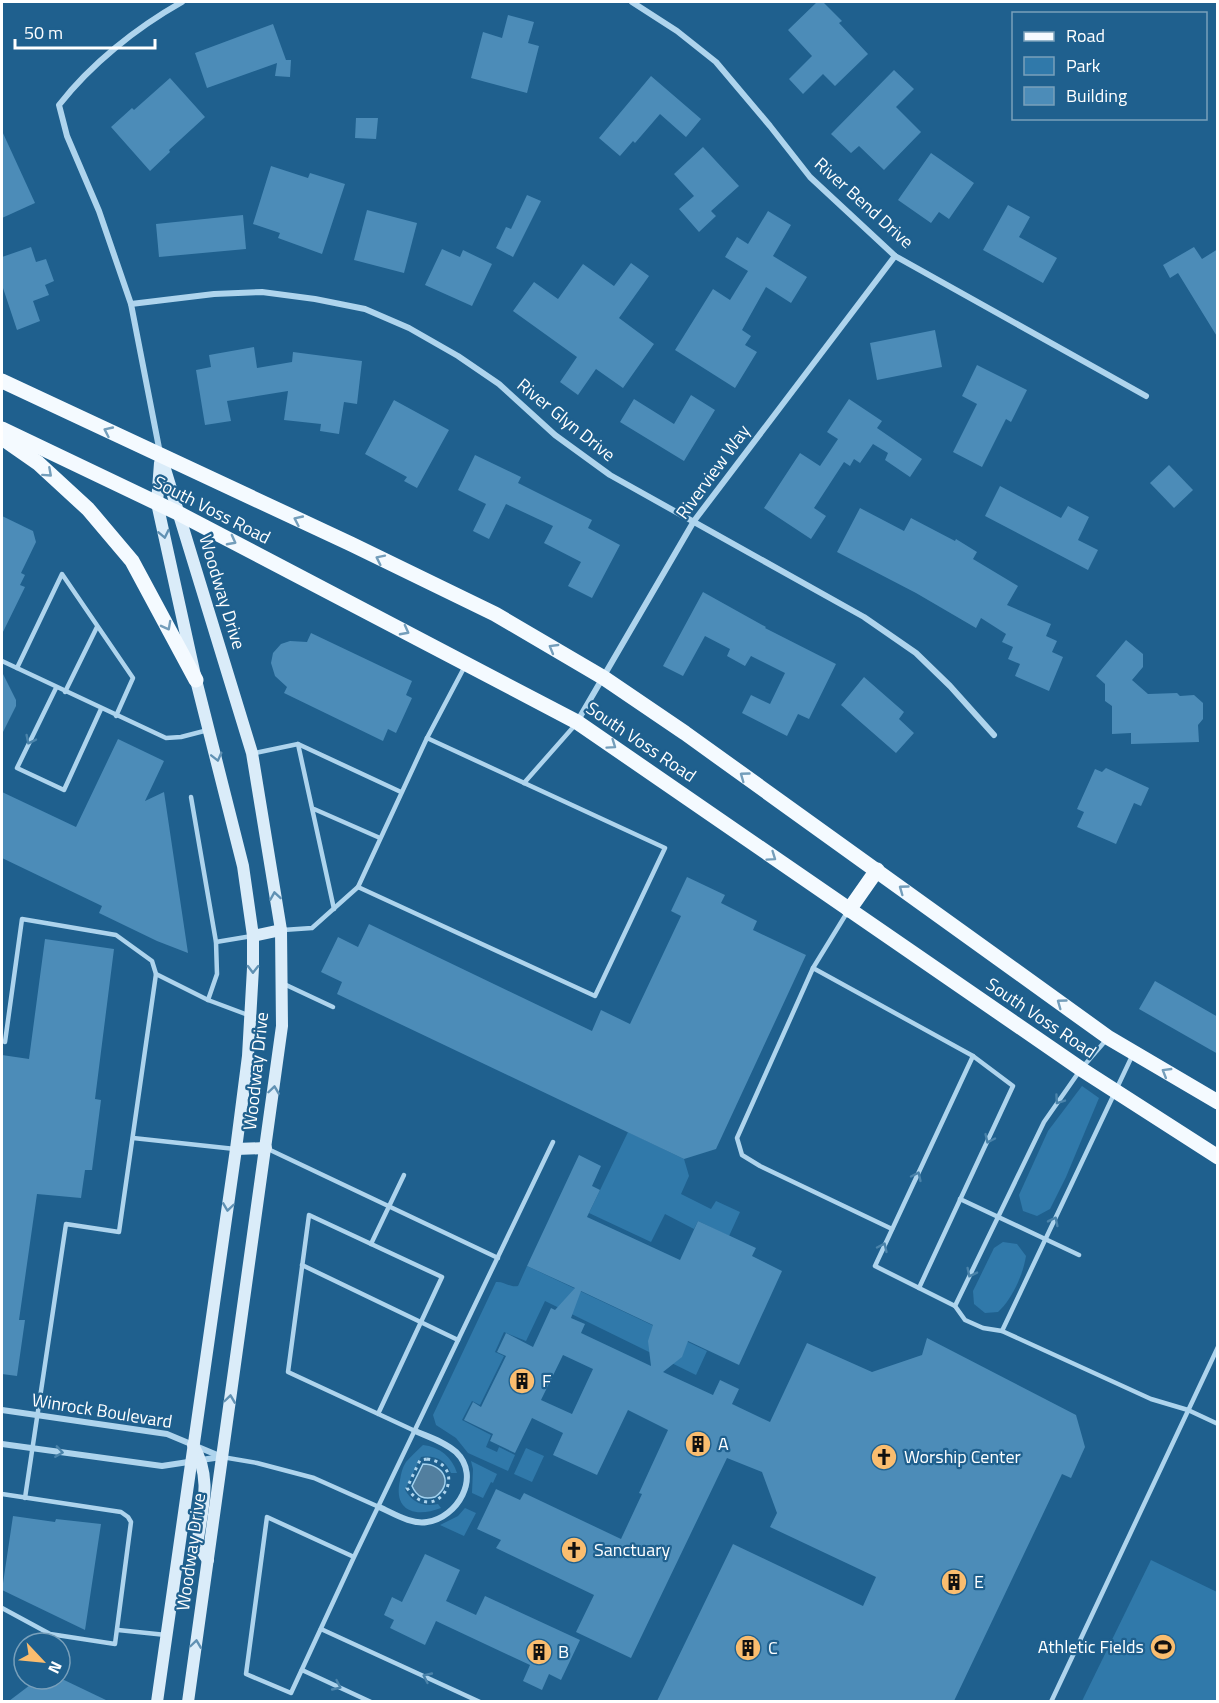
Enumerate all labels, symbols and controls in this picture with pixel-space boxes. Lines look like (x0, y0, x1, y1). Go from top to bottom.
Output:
scale bar (15, 12, 154, 50)
legend (1012, 12, 1207, 120)
text: 50 m (24, 19, 63, 46)
text: Road (1066, 22, 1105, 49)
text: Park (1066, 52, 1101, 79)
text: Building (1066, 82, 1127, 109)
street label: River Bend Drive (809, 151, 920, 255)
street label: River Glyn Drive (511, 371, 621, 468)
street label: Riverview Way (669, 418, 756, 525)
one-way arrow (103, 426, 114, 438)
one-way arrow (41, 466, 52, 477)
street label: South Voss Road (149, 469, 275, 551)
one-way arrow (293, 515, 304, 527)
one-way arrow (157, 529, 170, 539)
street label: Woodway Drive (192, 531, 253, 653)
one-way arrow (225, 534, 236, 545)
one-way arrow (376, 554, 387, 566)
one-way arrow (159, 619, 171, 630)
one-way arrow (398, 624, 409, 635)
one-way arrow (549, 644, 559, 656)
street label: South Voss Road (581, 695, 702, 789)
one-way arrow (26, 734, 38, 745)
one-way arrow (605, 738, 616, 749)
one-way arrow (209, 752, 222, 762)
one-way arrow (740, 772, 751, 783)
one-way arrow (765, 850, 776, 861)
one-way arrow (899, 885, 910, 896)
one-way arrow (269, 891, 282, 901)
one-way arrow (247, 965, 259, 974)
street label: South Voss Road (981, 971, 1102, 1065)
one-way arrow (1057, 999, 1068, 1010)
street label: Woodway Drive (236, 1011, 275, 1131)
one-way arrow (1162, 1068, 1172, 1080)
one-way arrow (267, 1085, 279, 1094)
one-way arrow (1056, 1093, 1067, 1104)
one-way arrow (984, 1132, 996, 1143)
one-way arrow (909, 1172, 921, 1183)
one-way arrow (222, 1202, 234, 1211)
one-way arrow (1047, 1217, 1058, 1228)
one-way arrow (876, 1243, 888, 1254)
one-way arrow (967, 1267, 978, 1278)
building icon: F (507, 1366, 537, 1396)
place label: F (542, 1367, 551, 1394)
street label: Winrock Boulevard (30, 1386, 174, 1435)
one-way arrow (224, 1394, 236, 1404)
building icon: A (683, 1429, 713, 1459)
place label: A (718, 1430, 729, 1457)
church icon: Worship Center (869, 1442, 899, 1472)
place label: Worship Center (904, 1443, 1021, 1470)
one-way arrow (55, 1445, 64, 1457)
street label: Woodway Drive (169, 1491, 212, 1613)
church icon: Sanctuary (559, 1535, 589, 1565)
place label: Sanctuary (594, 1536, 670, 1563)
building icon: E (939, 1567, 969, 1597)
place label: E (974, 1568, 984, 1595)
north arrow (12, 1631, 72, 1691)
sports icon: Athletic Fields (1148, 1632, 1178, 1662)
building icon: C (733, 1633, 763, 1663)
place label: Athletic Fields (1038, 1633, 1144, 1660)
place label: C (768, 1634, 778, 1661)
building icon: B (524, 1637, 554, 1667)
place label: B (558, 1638, 569, 1665)
one-way arrow (189, 1639, 201, 1648)
text: N (42, 1657, 69, 1678)
one-way arrow (423, 1672, 434, 1684)
one-way arrow (330, 1678, 341, 1690)

